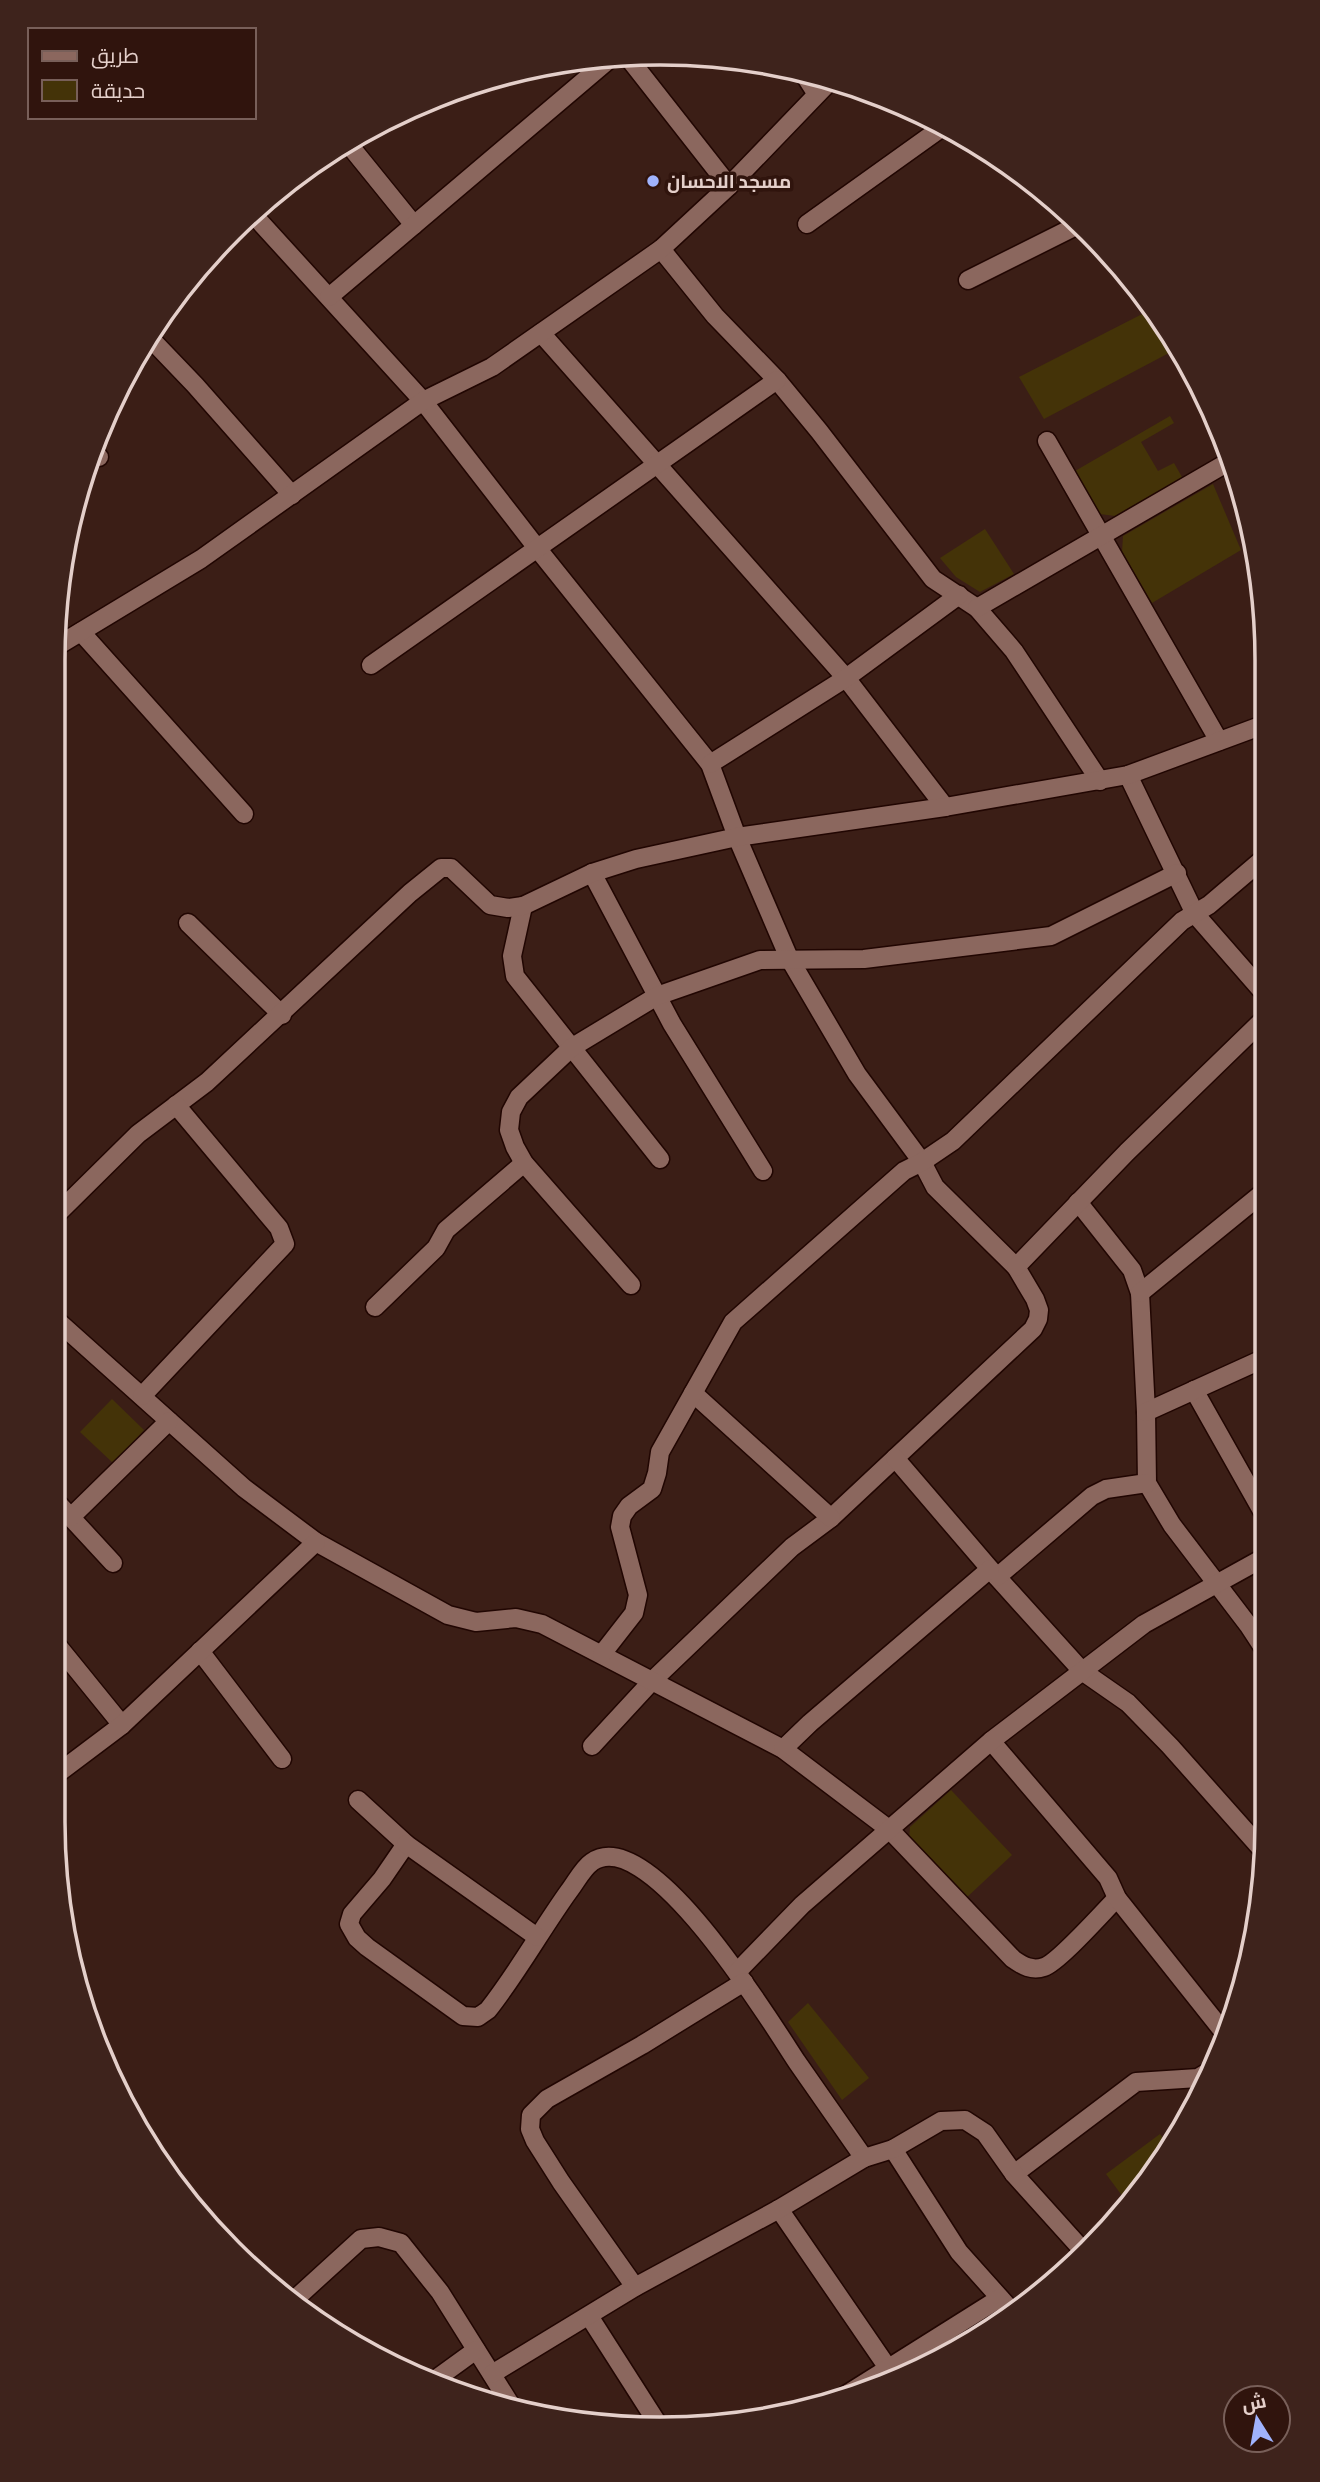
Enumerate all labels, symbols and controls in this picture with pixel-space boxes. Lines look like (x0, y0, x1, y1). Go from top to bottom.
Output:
legend (28, 28, 256, 119)
text: طريق (91, 41, 139, 69)
text: حديقة (91, 76, 145, 104)
place label: مسجد الاحسان (667, 168, 791, 194)
marker: مسجد الاحسان (645, 173, 661, 189)
north arrow (1222, 2384, 1292, 2454)
text: ش (1239, 2387, 1268, 2417)

